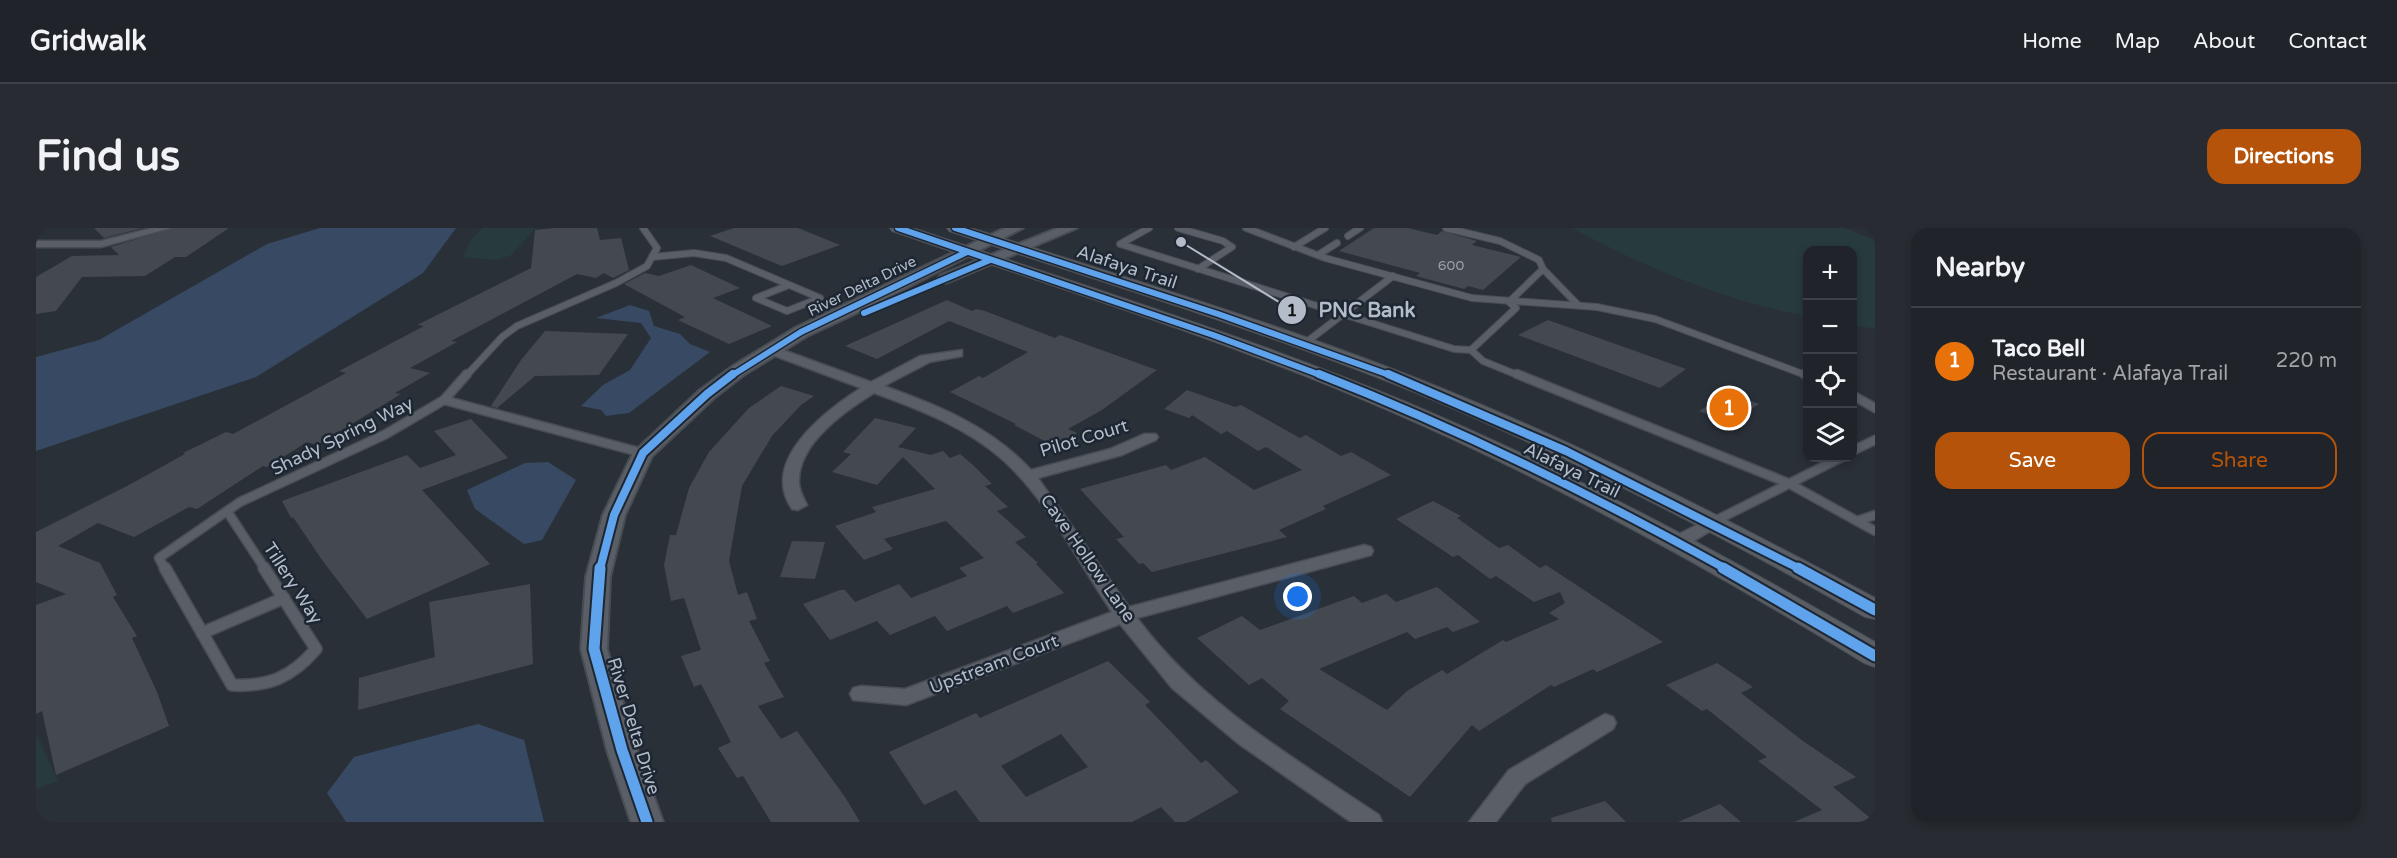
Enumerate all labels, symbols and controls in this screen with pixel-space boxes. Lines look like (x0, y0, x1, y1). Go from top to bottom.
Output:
text: Gridwalk (30, 24, 147, 58)
text: Home (2022, 29, 2082, 54)
text: Map (2115, 29, 2160, 54)
text: About (2193, 29, 2255, 54)
text: Contact (2288, 29, 2367, 54)
button: Directions (2207, 129, 2361, 184)
text: Find us (36, 131, 180, 182)
street label: Alafaya Trail (1074, 240, 1180, 294)
map controls (1803, 246, 1857, 462)
button: + (1803, 246, 1857, 300)
street label: River Delta Drive (805, 252, 919, 320)
text: Nearby (1935, 252, 2025, 283)
house number: 600 (1438, 257, 1464, 274)
callout: PNC Bank (1277, 291, 1427, 329)
text: 1 (1286, 299, 1298, 321)
text: PNC Bank (1319, 299, 1415, 323)
button: − (1803, 300, 1857, 354)
text: Taco Bell (1992, 336, 2085, 362)
text: 1 (1948, 349, 1961, 373)
text: 220 m (2276, 349, 2337, 373)
button: locate (1803, 354, 1857, 408)
text: Restaurant · Alafaya Trail (1992, 362, 2228, 386)
pin: 1 (1710, 386, 1748, 430)
street label: Shady Spring Way (267, 392, 417, 480)
button: layers (1803, 408, 1857, 462)
street label: Pilot Court (1037, 414, 1131, 462)
button: Save (1935, 432, 2130, 489)
button: Share (2142, 432, 2337, 489)
street label: Alafaya Trail (1520, 437, 1624, 503)
street label: Cave Hollow Lane (1036, 490, 1140, 626)
street label: Tillery Way (259, 538, 328, 628)
your location (1283, 582, 1312, 611)
street label: Upstream Court (927, 629, 1062, 699)
street label: River Delta Drive (603, 655, 665, 797)

